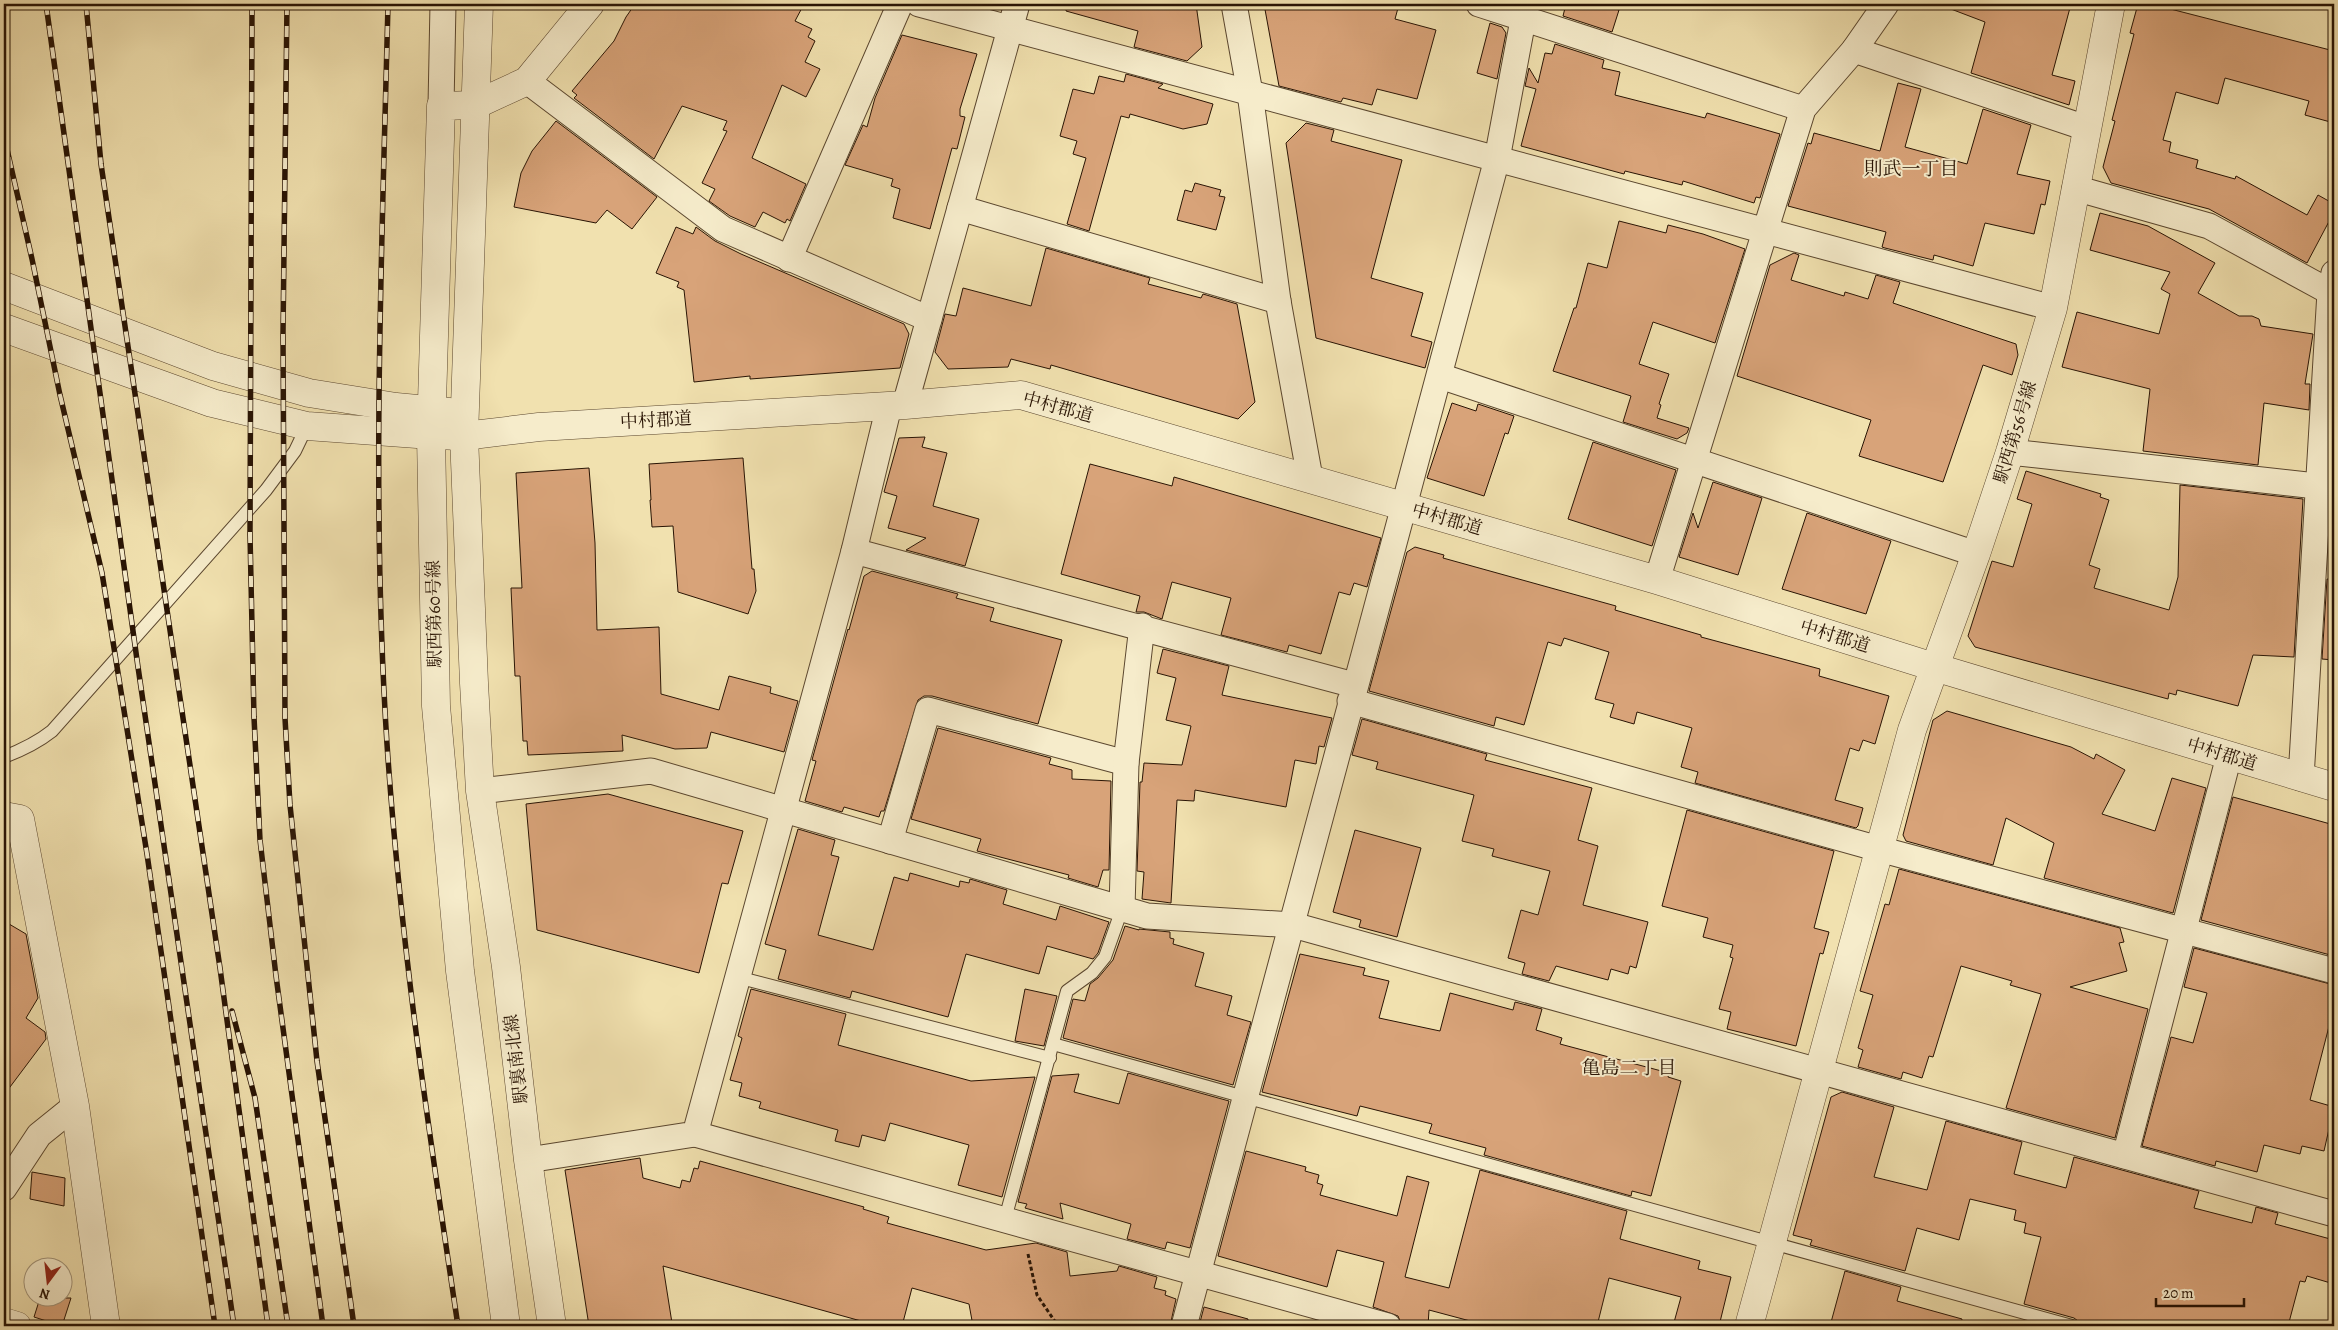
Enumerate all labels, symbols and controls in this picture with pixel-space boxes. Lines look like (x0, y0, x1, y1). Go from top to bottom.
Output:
district label: 則武一丁目 (1863, 156, 1959, 182)
street label: 駅西第56号線 (1988, 378, 2042, 486)
street label: 中村郡道 (1020, 386, 1096, 428)
street label: 中村郡道 (619, 406, 693, 434)
street label: 中村郡道 (1409, 498, 1485, 540)
street label: 駅西第60号線 (421, 560, 447, 668)
street label: 中村郡道 (1797, 614, 1873, 658)
street label: 中村郡道 (2184, 732, 2260, 776)
street label: 駅裏南北線 (499, 1013, 533, 1105)
district label: 亀島二丁目 (1581, 1055, 1677, 1081)
north arrow (22, 1258, 72, 1308)
scale bar (2156, 1275, 2243, 1307)
text: 20 m (2163, 1283, 2194, 1303)
text: N (37, 1284, 52, 1305)

